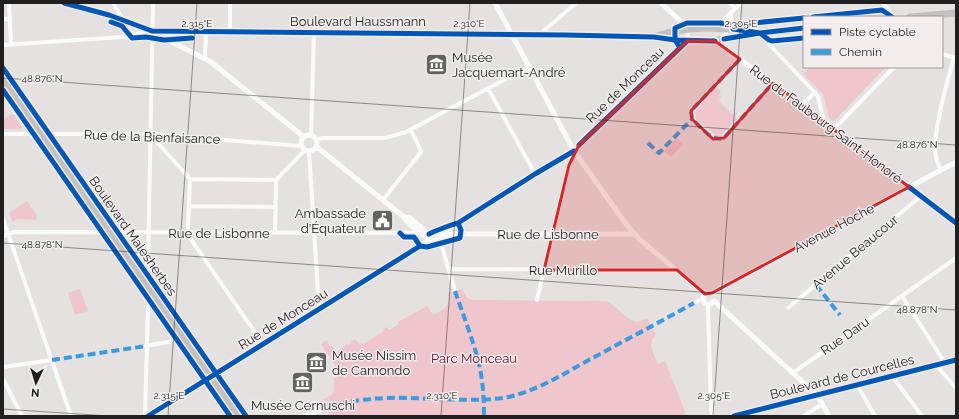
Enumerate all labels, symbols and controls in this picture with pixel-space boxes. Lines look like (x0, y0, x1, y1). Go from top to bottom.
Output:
street label: Boulevard Haussmann (290, 14, 426, 29)
legend (803, 16, 943, 68)
text: 2.315°E (182, 18, 212, 29)
text: 2.310°E (453, 18, 485, 29)
text: 2.305°E (725, 18, 757, 29)
text: Piste cyclable (839, 25, 916, 39)
street label: Rue de Monceau (583, 44, 667, 126)
text: Chemin (839, 45, 882, 59)
place label: Musée Jacquemart-André (452, 50, 566, 80)
museum icon: Musée Jacquemart-André (423, 51, 449, 77)
street label: Rue du Faubourg Saint-Honoré (747, 62, 905, 186)
text: 48.876°N (22, 73, 62, 84)
street label: Rue de la Bienfaisance (84, 127, 221, 147)
text: 48.876°N (897, 139, 937, 150)
street label: Boulevard Malesherbes (86, 173, 180, 299)
street label: Avenue Hoche (791, 200, 877, 255)
place label: Ambassade d'Équateur (295, 206, 366, 236)
public building icon: Ambassade d'Équateur (369, 207, 395, 233)
street label: Avenue Beaucour (809, 212, 901, 292)
street label: Rue de Lisbonne (168, 226, 270, 241)
street label: Rue de Lisbonne (497, 227, 599, 242)
text: 48.878°N (22, 239, 62, 250)
street label: Rue Murillo (529, 263, 597, 278)
street label: Rue de Monceau (236, 286, 330, 352)
text: 48.878°N (897, 304, 937, 315)
street label: Rue Daru (818, 314, 872, 358)
place label: Musée Nissim de Camondo (332, 348, 416, 378)
museum icon: Musée Nissim de Camondo (304, 349, 330, 375)
park label: Parc Monceau (431, 351, 517, 366)
street label: Boulevard de Courcelles (768, 352, 916, 402)
north arrow (16, 363, 56, 403)
museum icon: Musée Cernuschi (290, 370, 316, 396)
text: N (31, 386, 40, 399)
text: 2.315°E (154, 390, 184, 401)
text: 2.310°E (426, 390, 458, 401)
text: 2.305°E (698, 390, 730, 401)
place label: Musée Cernuschi (251, 398, 355, 413)

